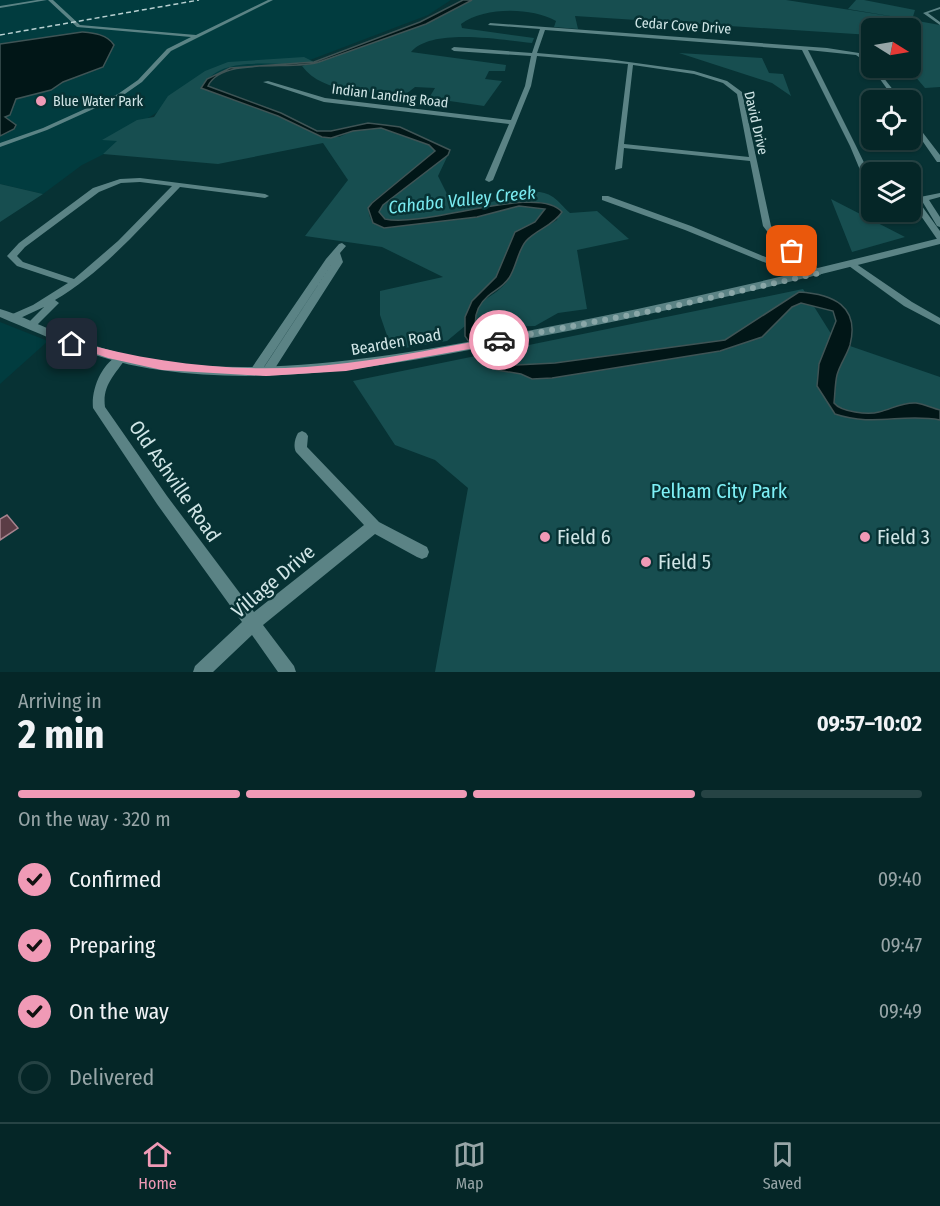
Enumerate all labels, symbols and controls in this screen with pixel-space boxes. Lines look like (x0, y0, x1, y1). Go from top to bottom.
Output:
street label: Cedar Cove Drive (634, 14, 732, 38)
north arrow (861, 18, 921, 78)
map controls (861, 18, 921, 222)
street label: Indian Landing Road (331, 80, 449, 112)
street label: David Drive (740, 89, 772, 157)
button: locate (861, 90, 921, 150)
place label: Blue Water Park (53, 93, 144, 110)
marker: Blue Water Park (34, 94, 48, 108)
button: layers (861, 162, 921, 222)
water label: Cahaba Valley Creek (387, 181, 537, 219)
pin (766, 225, 817, 276)
icon: bag (775, 234, 808, 267)
courier (469, 310, 529, 370)
pin (46, 318, 97, 369)
icon: car (483, 324, 516, 357)
street label: Bearden Road (349, 325, 443, 359)
icon: home (55, 327, 88, 360)
street label: Old Ashville Road (124, 416, 226, 546)
park label: Pelham City Park (651, 479, 788, 503)
place label: Field 6 (557, 525, 611, 549)
place label: Field 3 (877, 525, 930, 549)
marker: Field 6 (538, 530, 552, 544)
marker: Field 3 (858, 530, 872, 544)
street label: Village Drive (226, 539, 320, 623)
place label: Field 5 (658, 550, 711, 574)
marker: Field 5 (639, 555, 653, 569)
text: Arriving in (18, 689, 102, 713)
text: 09:57–10:02 (817, 710, 922, 737)
text: 2 min (18, 712, 104, 758)
text: On the way · 320 m (18, 807, 171, 831)
icon: check (18, 863, 51, 896)
text: Confirmed (69, 866, 162, 893)
text: 09:40 (878, 867, 922, 891)
icon: check (18, 929, 51, 962)
text: Preparing (69, 932, 155, 959)
text: 09:47 (880, 933, 922, 957)
icon: check (18, 995, 51, 1028)
text: On the way (69, 998, 169, 1025)
text: 09:49 (879, 999, 922, 1023)
text: Delivered (69, 1064, 154, 1091)
tab: Home (138, 1138, 177, 1193)
tab: Map (453, 1138, 486, 1193)
tab: Saved (763, 1138, 802, 1193)

